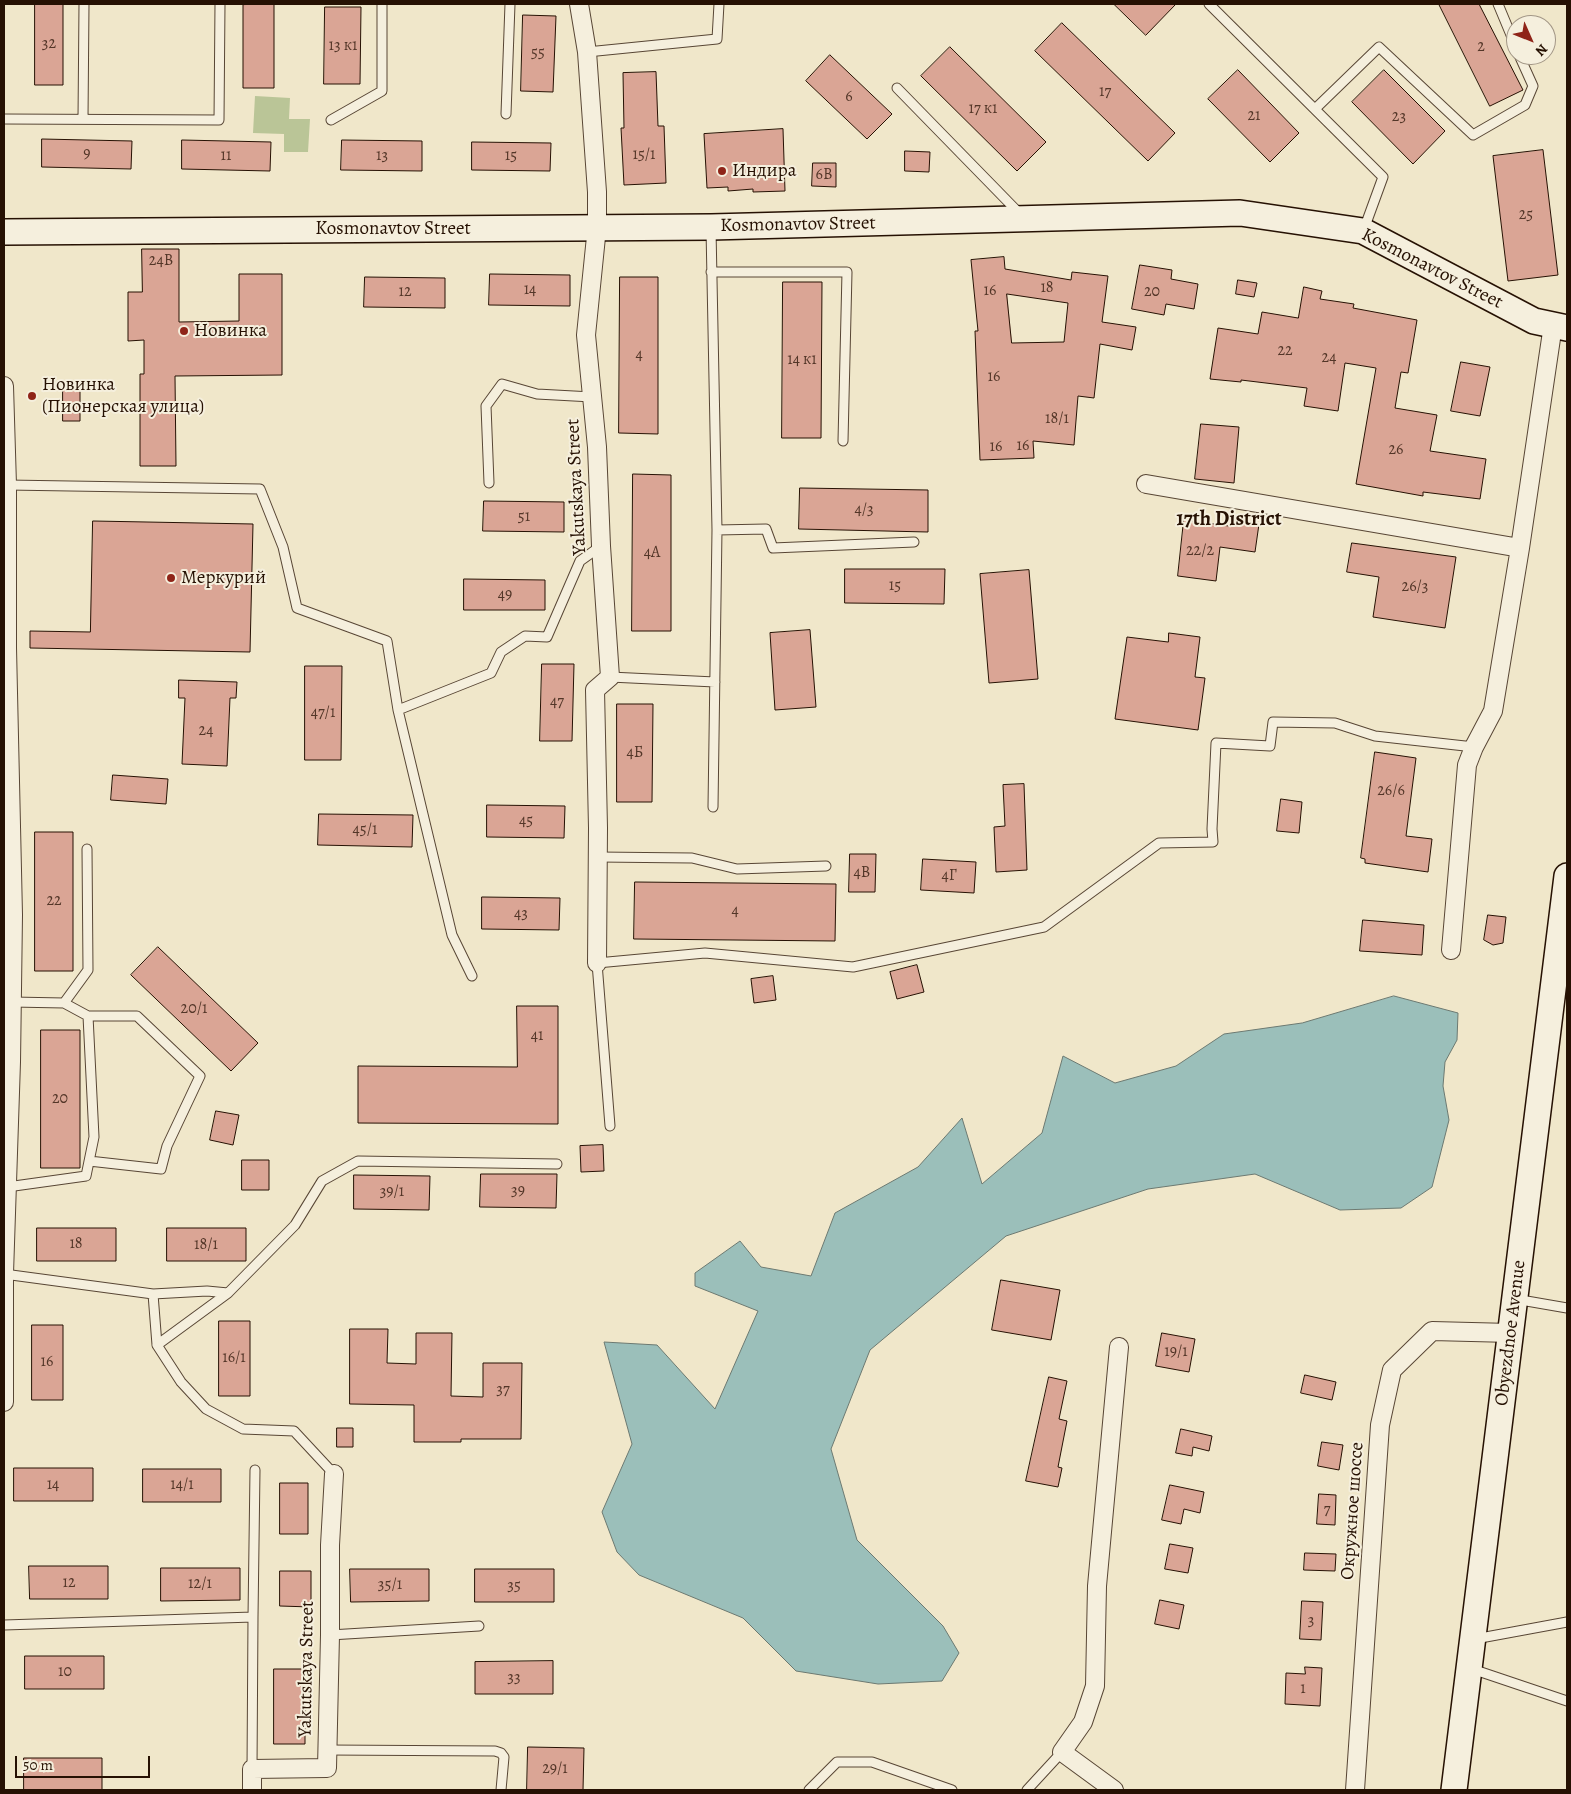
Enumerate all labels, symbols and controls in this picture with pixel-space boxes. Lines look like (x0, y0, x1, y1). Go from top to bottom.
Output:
north arrow (1506, 15, 1556, 65)
house number: 32 (42, 34, 56, 54)
house number: 13 к1 (328, 36, 358, 56)
house number: 2 (1477, 37, 1485, 57)
text: N (1531, 40, 1552, 60)
house number: 55 (531, 43, 545, 63)
house number: 17 (1099, 82, 1111, 102)
house number: 6 (845, 87, 853, 107)
house number: 17 к1 (968, 99, 998, 119)
house number: 21 (1247, 106, 1261, 126)
house number: 23 (1392, 107, 1406, 127)
house number: 9 (83, 144, 91, 164)
house number: 15/1 (632, 145, 656, 165)
house number: 11 (221, 146, 231, 166)
house number: 13 (376, 146, 388, 166)
house number: 15 (505, 146, 517, 166)
place label: Индира (732, 160, 796, 182)
marker: Индира (716, 165, 728, 177)
house number: 6В (816, 165, 832, 185)
house number: 25 (1519, 205, 1533, 225)
street label: Kosmonavtov Street (720, 212, 876, 238)
street label: Kosmonavtov Street (315, 218, 471, 240)
street label: Kosmonavtov Street (1358, 224, 1506, 314)
house number: 24В (149, 251, 173, 271)
house number: 18 (1040, 278, 1054, 298)
house number: 14 (524, 280, 536, 300)
house number: 16 (984, 281, 996, 301)
house number: 12 (398, 282, 412, 302)
house number: 20 (1144, 282, 1160, 302)
place label: Новинка (194, 320, 267, 342)
marker: Новинка (178, 325, 190, 337)
house number: 22 (1277, 341, 1293, 361)
house number: 4 (635, 345, 643, 365)
house number: 24 (1322, 348, 1336, 368)
house number: 14 к1 (787, 350, 817, 370)
house number: 16 (988, 367, 1000, 387)
place label: Новинка (Пионерская улица) (42, 374, 204, 418)
marker: Новинка (Пионерская улица) (26, 390, 38, 402)
house number: 18/1 (1045, 409, 1069, 429)
street label: Yakutskaya Street (562, 418, 592, 556)
house number: 16 (1017, 436, 1029, 456)
house number: 16 (990, 437, 1002, 457)
house number: 26 (1389, 440, 1403, 460)
house number: 4/3 (854, 500, 874, 520)
house number: 51 (518, 507, 530, 527)
district label: 17th District (1176, 507, 1282, 533)
house number: 22/2 (1186, 541, 1214, 561)
house number: 4А (644, 543, 660, 563)
place label: Меркурий (181, 567, 266, 589)
marker: Меркурий (165, 572, 177, 584)
house number: 15 (889, 576, 901, 596)
house number: 26/3 (1402, 577, 1428, 597)
house number: 49 (498, 585, 512, 605)
house number: 47 (550, 692, 564, 712)
house number: 47/1 (311, 703, 335, 723)
house number: 24 (199, 721, 213, 741)
house number: 4Б (627, 743, 643, 763)
house number: 26/6 (1377, 781, 1405, 801)
house number: 45 (519, 811, 533, 831)
house number: 45/1 (353, 820, 377, 840)
house number: 4В (854, 863, 870, 883)
house number: 4Г (941, 866, 957, 886)
house number: 22 (46, 891, 62, 911)
house number: 4 (731, 901, 739, 921)
house number: 43 (514, 904, 528, 924)
house number: 20/1 (181, 999, 207, 1019)
house number: 41 (531, 1026, 543, 1046)
house number: 20 (52, 1089, 68, 1109)
house number: 39 (511, 1181, 525, 1201)
house number: 39/1 (380, 1182, 404, 1202)
house number: 18 (69, 1234, 83, 1254)
house number: 18/1 (194, 1235, 218, 1255)
street label: Obyezdnoe Avenue (1491, 1259, 1531, 1407)
house number: 19/1 (1164, 1342, 1188, 1362)
house number: 16/1 (222, 1348, 246, 1368)
house number: 16 (41, 1352, 53, 1372)
house number: 37 (496, 1380, 510, 1400)
street label: Окружное шоссе (1337, 1441, 1369, 1581)
house number: 14 (47, 1475, 59, 1495)
house number: 14/1 (170, 1475, 194, 1495)
house number: 7 (1324, 1500, 1330, 1520)
house number: 12 (62, 1573, 76, 1593)
house number: 12/1 (188, 1574, 212, 1594)
house number: 35/1 (378, 1575, 402, 1595)
house number: 35 (507, 1576, 521, 1596)
street label: Yakutskaya Street (294, 1600, 320, 1738)
house number: 3 (1308, 1611, 1314, 1631)
house number: 10 (58, 1662, 72, 1682)
house number: 33 (507, 1668, 521, 1688)
house number: 1 (1300, 1679, 1306, 1699)
scale bar (18, 1746, 152, 1778)
text: 50 m (23, 1755, 53, 1775)
house number: 29/1 (542, 1759, 568, 1779)

